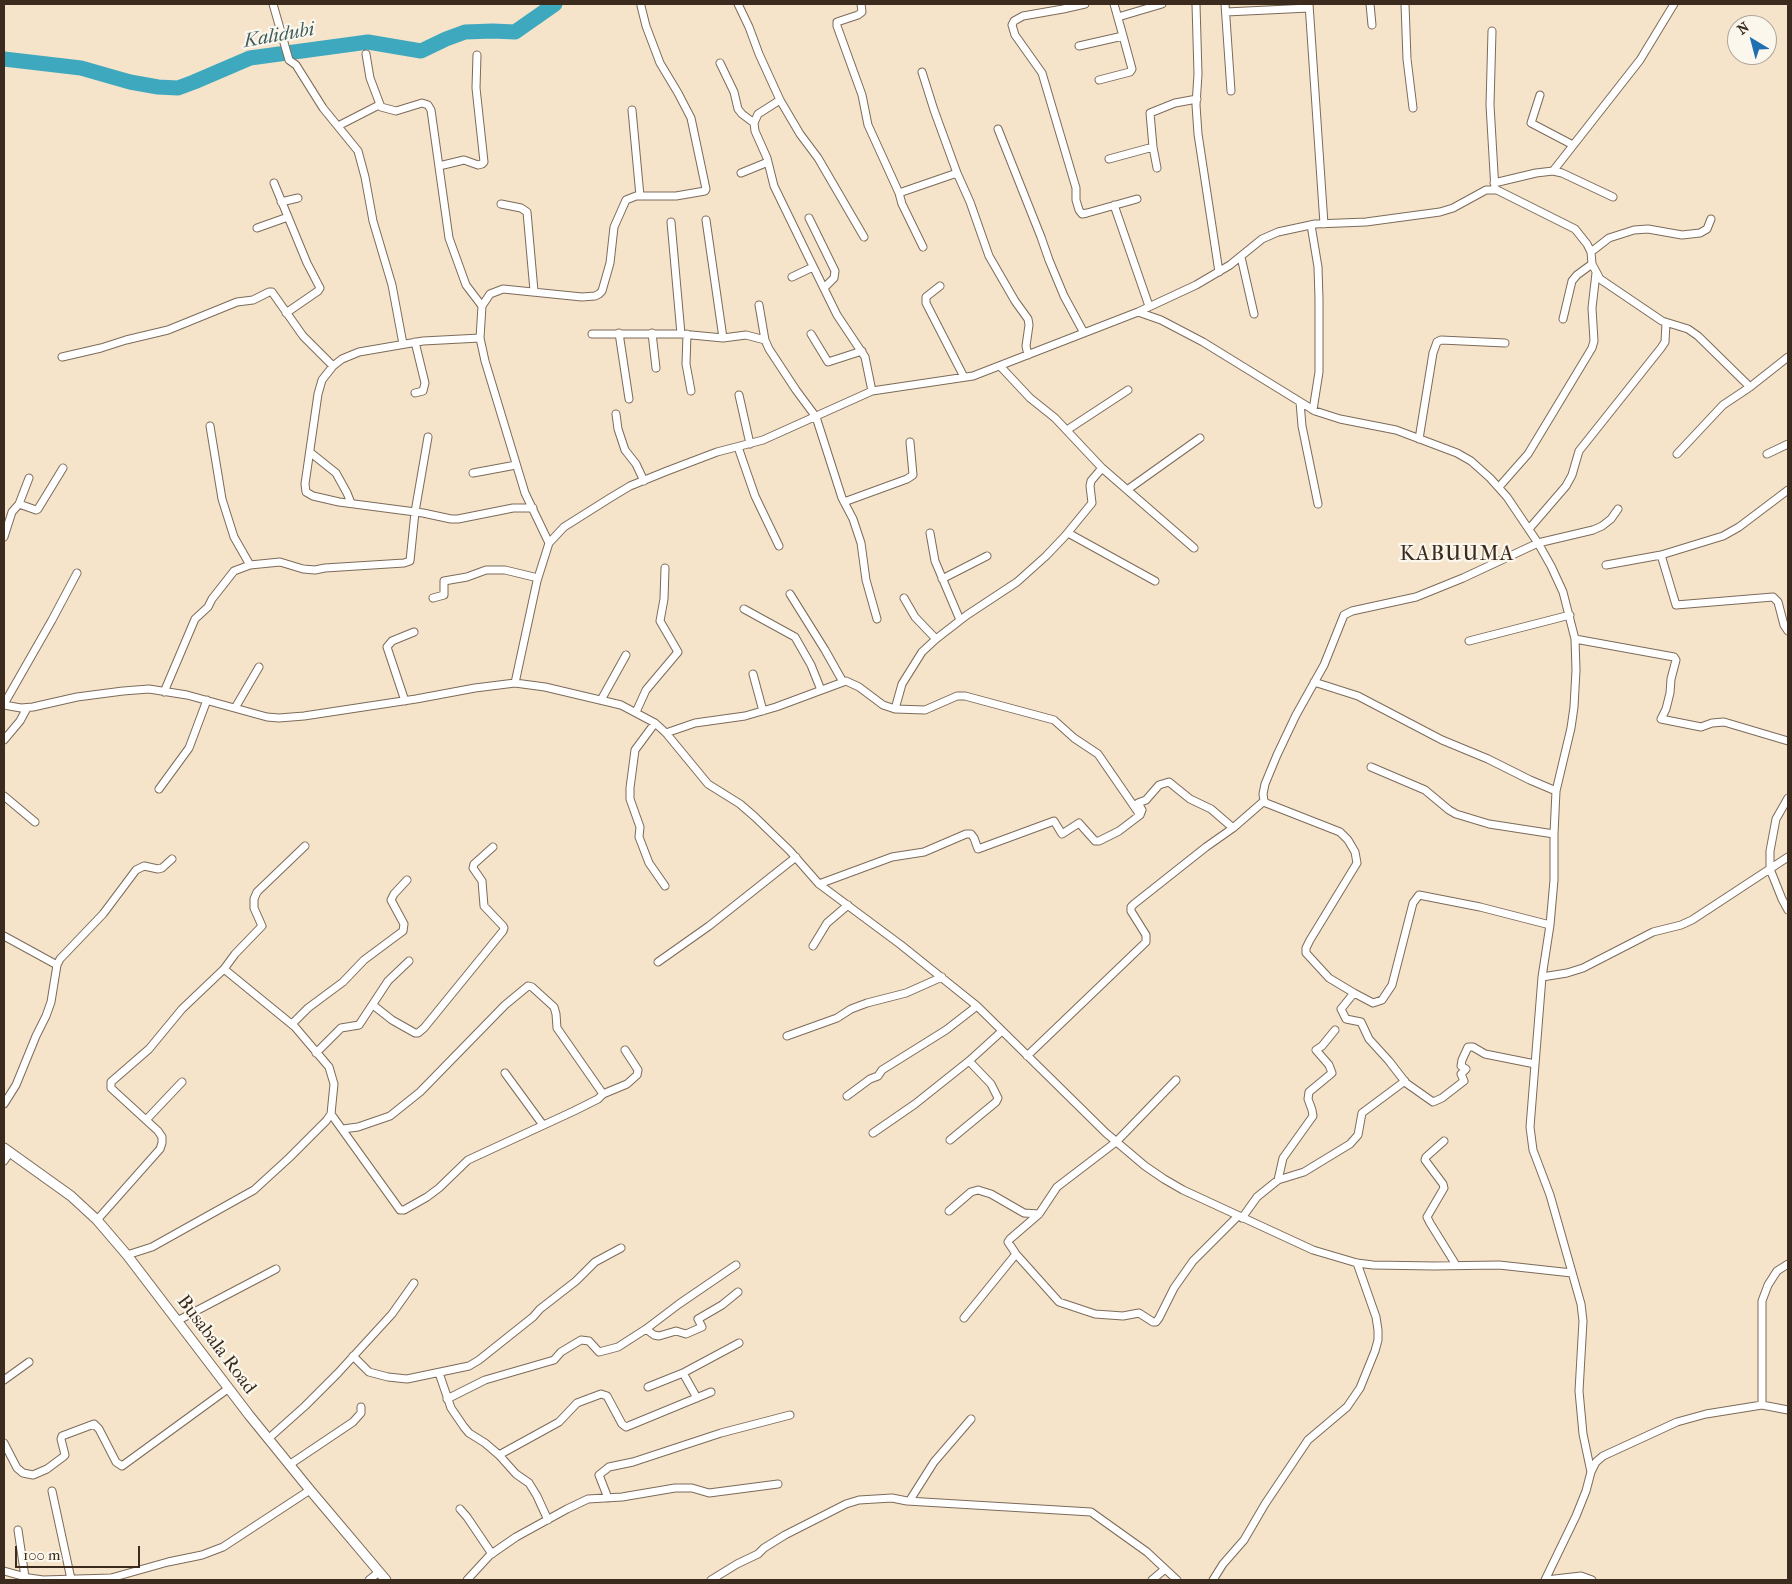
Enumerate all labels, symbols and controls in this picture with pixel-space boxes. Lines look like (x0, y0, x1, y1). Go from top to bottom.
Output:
north arrow (1727, 15, 1777, 65)
water label: Kalidubi (242, 18, 316, 54)
text: N (1734, 18, 1753, 38)
district label: KABUUMA (1399, 542, 1515, 568)
street label: Busabala Road (171, 1291, 261, 1399)
scale bar (18, 1536, 142, 1568)
text: 100 m (23, 1546, 61, 1564)

